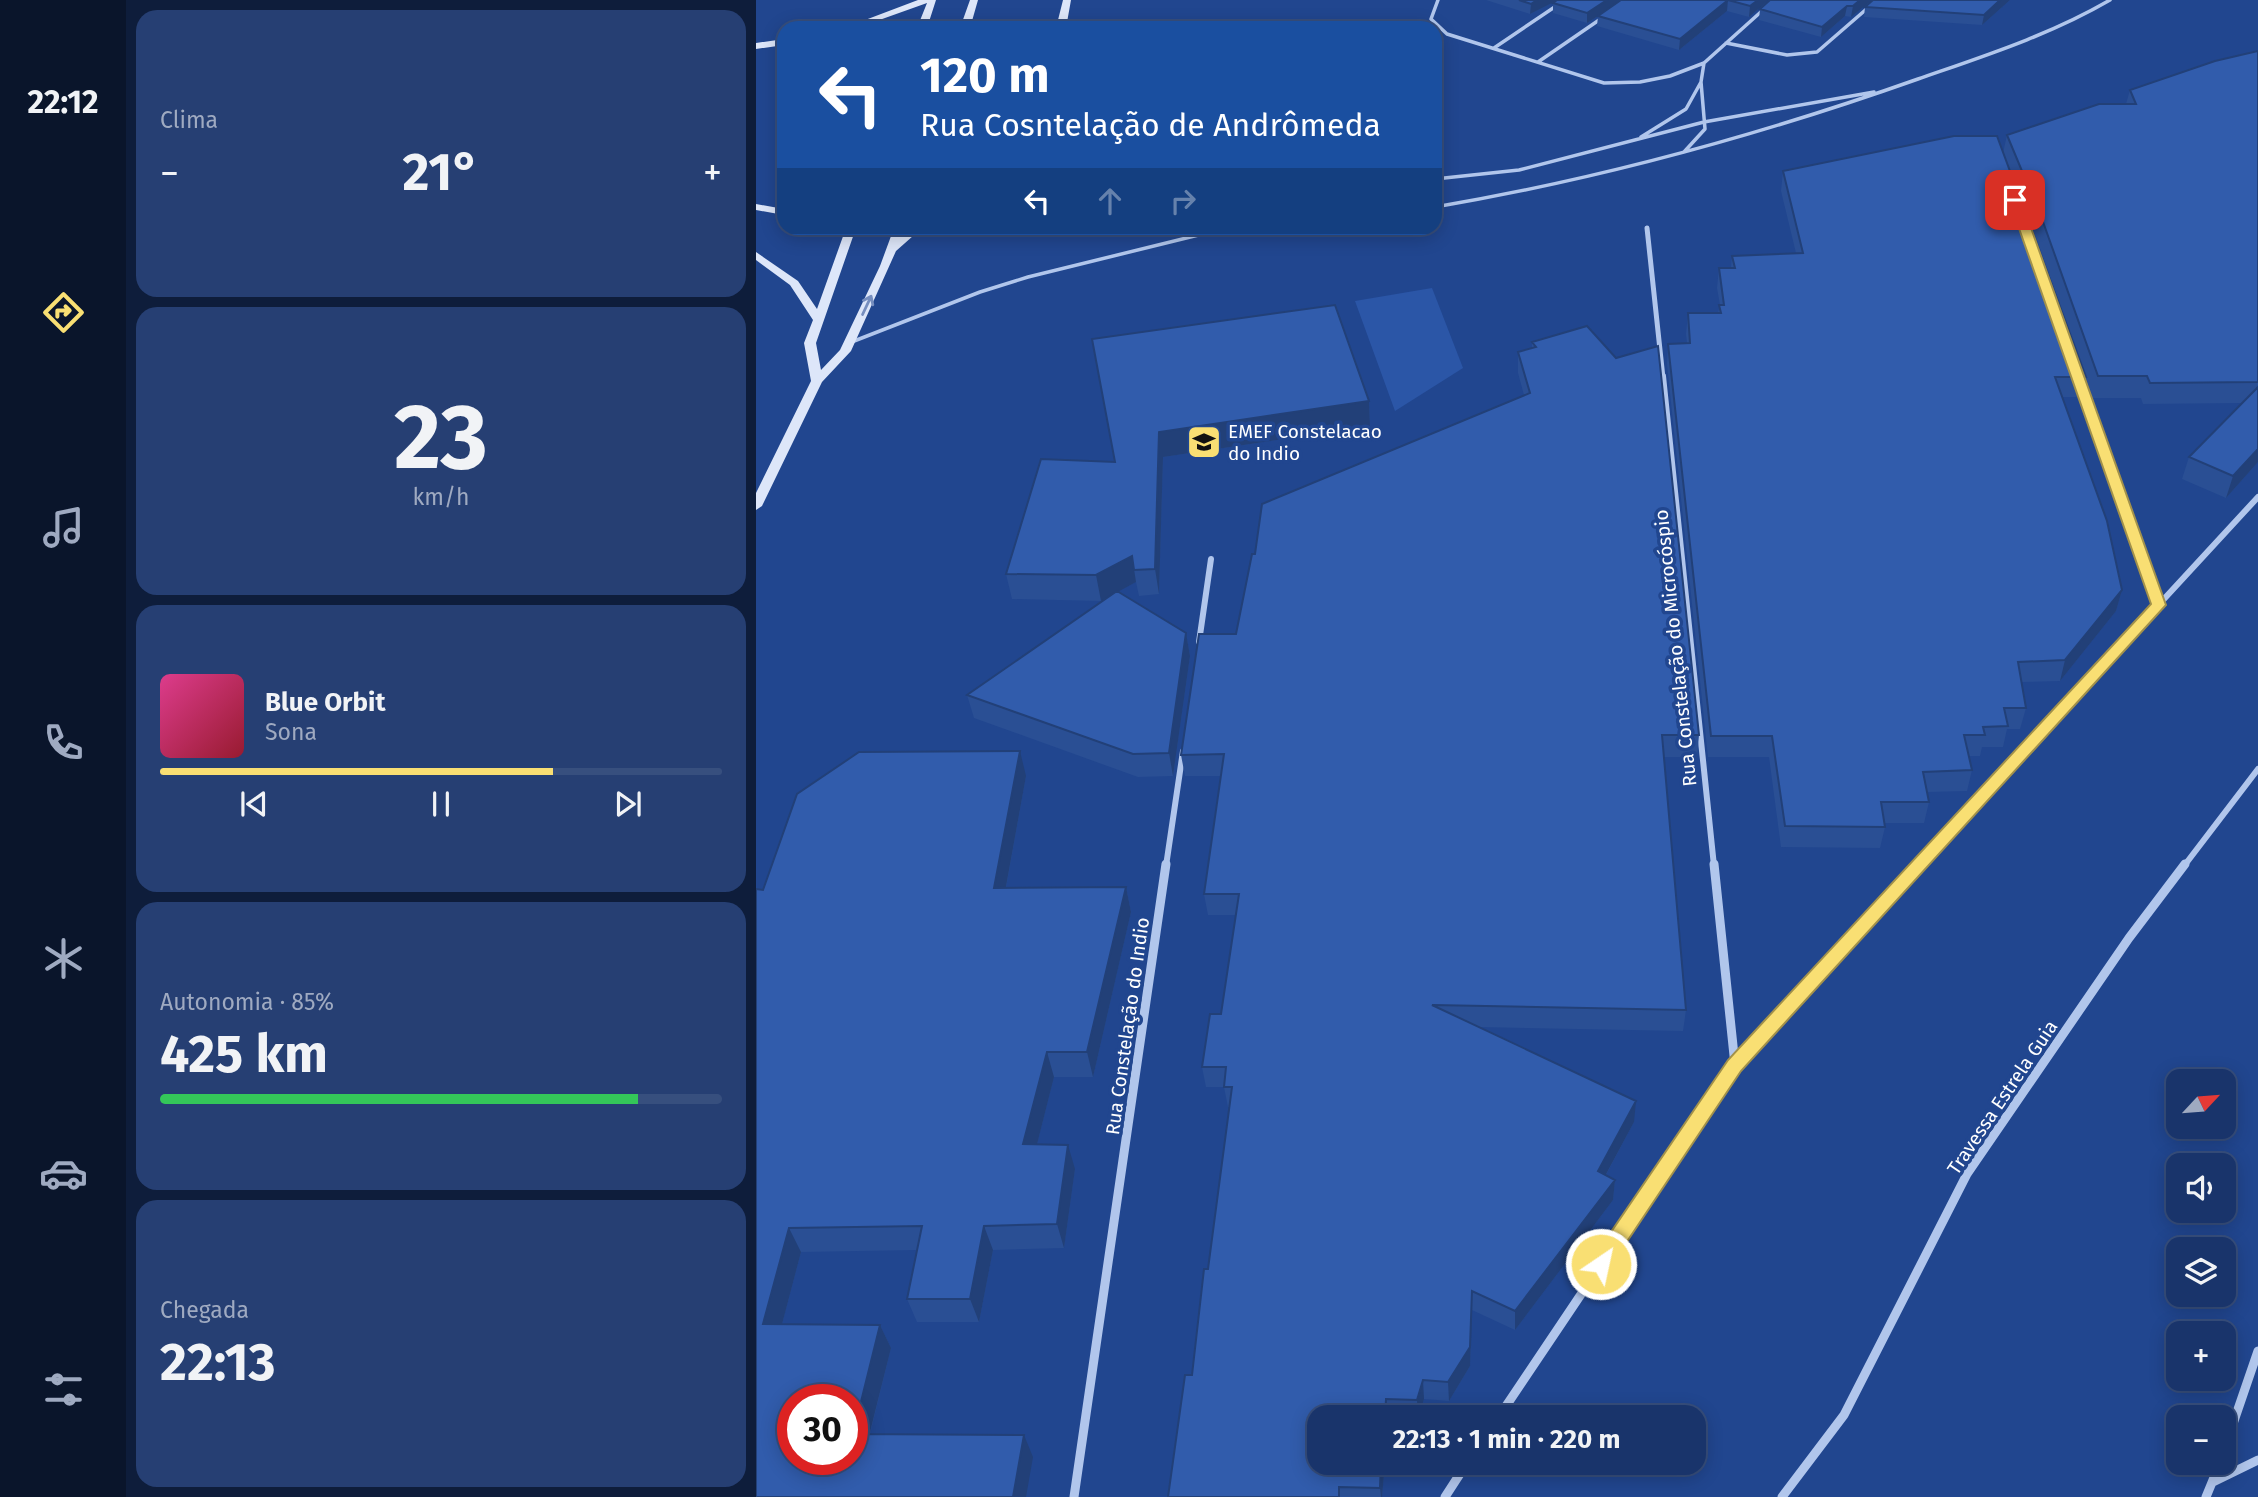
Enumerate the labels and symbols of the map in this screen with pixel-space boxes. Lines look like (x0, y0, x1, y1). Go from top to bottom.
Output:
pin (1985, 170, 2045, 230)
one-way arrow (861, 294, 874, 316)
place label: EMEF Constelacao do Indio (1228, 420, 1382, 465)
school or university icon: EMEF Constelacao do Indio (1185, 423, 1223, 461)
street label: Rua Constelação do Microcóspio (1650, 508, 1701, 788)
street label: Rua Constelação do Indio (1101, 916, 1154, 1136)
street label: Travessa Estrela Guia (1942, 1016, 2063, 1179)
north arrow (2166, 1069, 2236, 1139)
position arrow (1564, 1227, 1638, 1301)
speed limit sign: 30 (777, 1384, 868, 1475)

